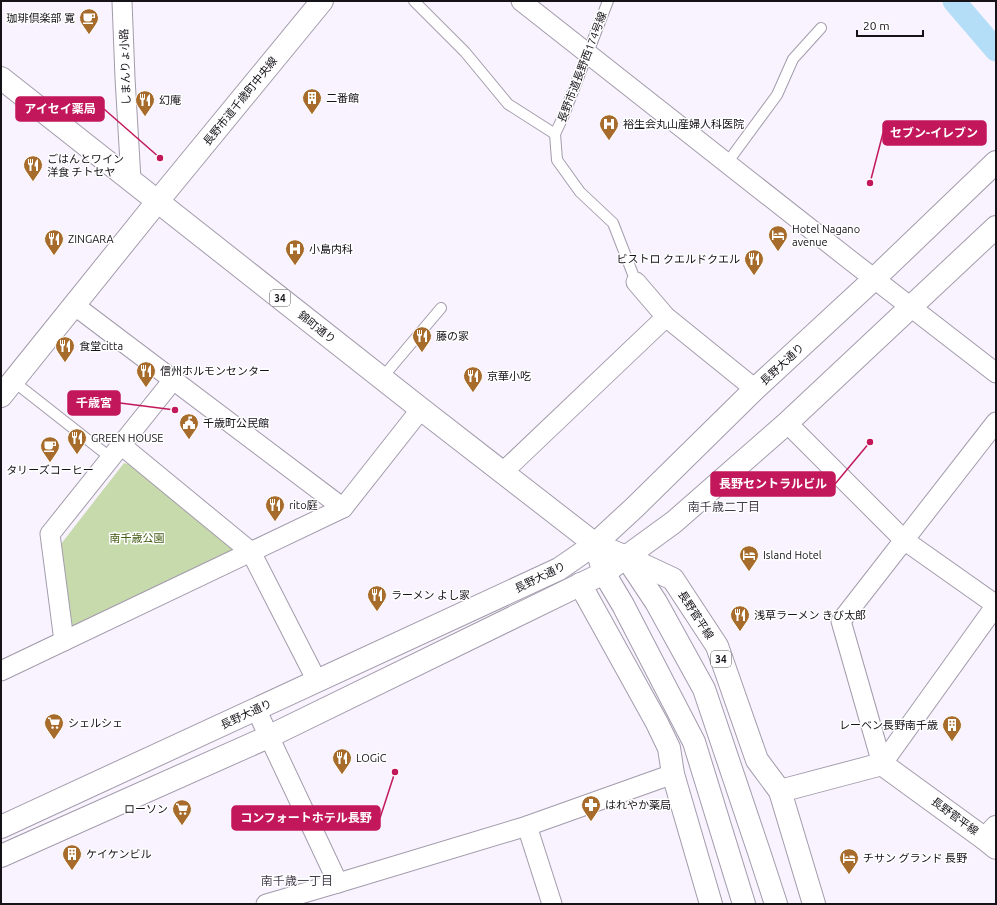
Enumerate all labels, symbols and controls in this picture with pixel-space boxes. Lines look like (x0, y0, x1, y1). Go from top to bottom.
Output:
cafe icon: 珈琲倶楽部 寛 (78, 7, 100, 35)
street label: 長野市道長野西174号線 (555, 10, 609, 124)
place label: 珈琲倶楽部 寛 (6, 12, 75, 24)
scale bar (857, 12, 923, 38)
text: 20 m (863, 19, 890, 32)
street label: しまんりょ小路 (118, 28, 132, 106)
street label: 長野市道千歳町中央線 (201, 54, 279, 148)
building icon: 二番館 (301, 87, 323, 115)
restaurant icon: 幻庵 (134, 89, 156, 117)
place label: 二番館 (326, 92, 359, 104)
place label: 幻庵 (159, 94, 181, 106)
callout: アイセイ薬局 (16, 97, 104, 121)
text: アイセイ薬局 (24, 102, 96, 115)
hospital icon: 裕生会丸山産婦人科医院 (598, 113, 620, 141)
place label: 裕生会丸山産婦人科医院 (623, 118, 744, 130)
callout: セブン-イレブン (883, 121, 986, 145)
text: セブン-イレブン (890, 126, 978, 139)
place label: ごはんとワイン 洋食 チトセヤ (47, 153, 124, 178)
restaurant icon: ごはんとワイン 洋食 チトセヤ (22, 154, 44, 182)
place label: Hotel Nagano avenue (792, 223, 860, 248)
hotel icon: Hotel Nagano avenue (767, 224, 789, 252)
restaurant icon: ZINGARA (43, 228, 65, 256)
place label: ZINGARA (68, 233, 115, 245)
hospital icon: 小島内科 (284, 238, 306, 266)
place label: 小島内科 (309, 243, 353, 255)
restaurant icon: ビストロ クエルドクエル (743, 248, 765, 276)
place label: ビストロ クエルドクエル (616, 253, 740, 265)
road number: 34 (270, 290, 290, 306)
street label: 錦町通り (296, 309, 338, 345)
restaurant icon: 藤の家 (411, 325, 433, 353)
place label: 藤の家 (436, 330, 469, 342)
restaurant icon: 食堂citta (54, 335, 76, 363)
place label: 食堂citta (79, 340, 123, 352)
street label: 長野大通り (758, 341, 806, 387)
restaurant icon: 信州ホルモンセンター (135, 360, 157, 388)
place label: 信州ホルモンセンター (160, 365, 270, 377)
restaurant icon: 京華小吃 (462, 365, 484, 393)
place label: 京華小吃 (487, 370, 531, 382)
callout: 千歳宮 (68, 391, 120, 415)
text: 千歳宮 (76, 396, 112, 409)
public building icon: 千歳町公民館 (178, 412, 200, 440)
place label: 千歳町公民館 (203, 417, 269, 429)
restaurant icon: GREEN HOUSE (66, 427, 88, 455)
place label: GREEN HOUSE (91, 432, 164, 444)
cafe icon: タリーズコーヒー (39, 435, 61, 463)
place label: タリーズコーヒー (6, 464, 94, 476)
callout: 長野セントラルビル (711, 472, 835, 496)
text: 長野セントラルビル (719, 477, 827, 490)
restaurant icon: rito庭 (264, 494, 286, 522)
place label: rito庭 (289, 499, 318, 511)
district label: 南千歳二丁目 (688, 500, 760, 513)
park label: 南千歳公園 (110, 532, 165, 544)
hotel icon: Island Hotel (738, 544, 760, 572)
place label: Island Hotel (763, 549, 822, 561)
street label: 長野大通り (513, 560, 567, 594)
restaurant icon: ラーメン よし家 (366, 584, 388, 612)
place label: ラーメン よし家 (391, 589, 470, 601)
street label: 長野菅平線 (676, 589, 716, 641)
restaurant icon: 浅草ラーメン きび太郎 (729, 604, 751, 632)
place label: 浅草ラーメン きび太郎 (754, 609, 866, 621)
road number: 34 (711, 651, 731, 667)
street label: 長野大通り (219, 697, 273, 731)
supermarket icon: シェルシェ (43, 712, 65, 740)
building icon: レーベン長野南千歳 (941, 714, 963, 742)
place label: シェルシェ (68, 717, 123, 729)
place label: レーベン長野南千歳 (839, 719, 938, 731)
restaurant icon: LOGiC (331, 747, 353, 775)
place label: LOGiC (356, 752, 387, 764)
pharmacy icon: はれやか薬局 (580, 794, 602, 822)
street label: 長野菅平線 (929, 795, 981, 837)
supermarket icon: ローソン (171, 798, 193, 826)
place label: はれやか薬局 (605, 799, 671, 811)
place label: ローソン (124, 803, 168, 815)
callout: コンフォートホテル長野 (232, 806, 380, 830)
text: コンフォートホテル長野 (240, 811, 372, 824)
building icon: ケイケンビル (61, 843, 83, 871)
hotel icon: チサン グランド 長野 (838, 847, 860, 875)
place label: ケイケンビル (86, 848, 151, 860)
place label: チサン グランド 長野 (863, 852, 967, 864)
district label: 南千歳一丁目 (261, 874, 333, 887)

